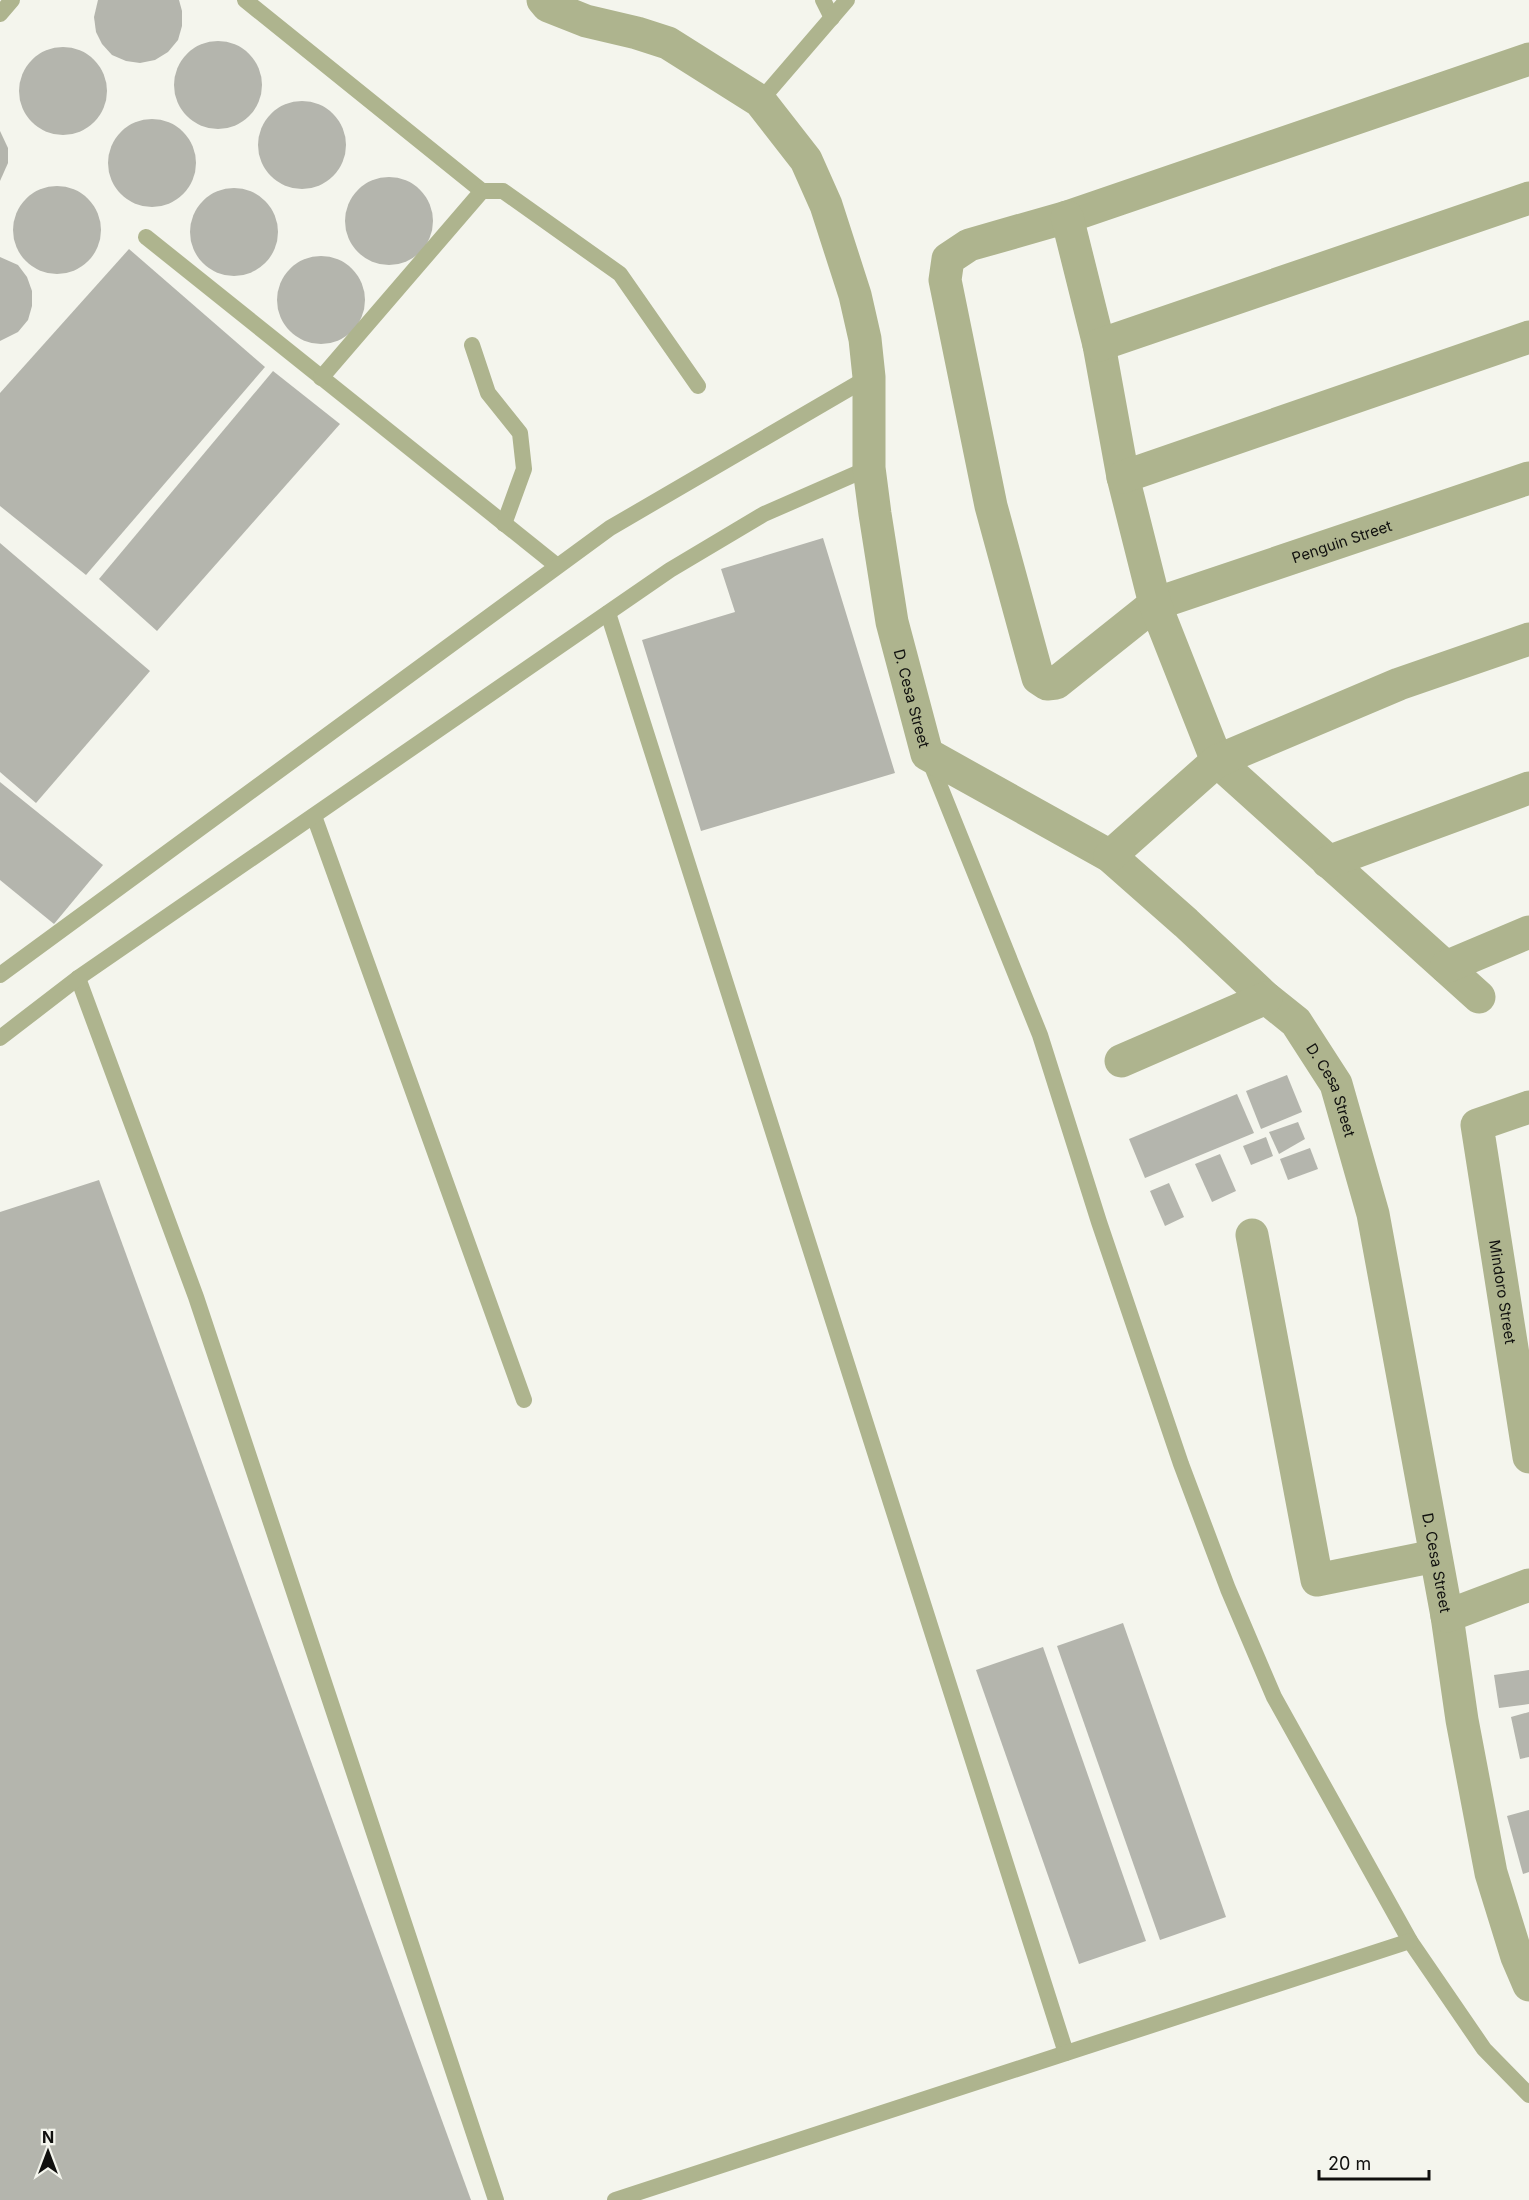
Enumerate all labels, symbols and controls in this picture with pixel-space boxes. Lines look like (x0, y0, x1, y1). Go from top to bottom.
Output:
street label: Penguin Street (1289, 515, 1394, 567)
street label: D. Cesa Street (890, 647, 934, 750)
street label: D. Cesa Street (1303, 1039, 1360, 1139)
street label: Mindoro Street (1486, 1238, 1521, 1345)
street label: D. Cesa Street (1419, 1511, 1456, 1614)
north arrow (18, 2122, 78, 2182)
text: N (42, 2127, 54, 2147)
scale bar (1319, 2143, 1428, 2181)
text: 20 m (1328, 2153, 1371, 2174)

